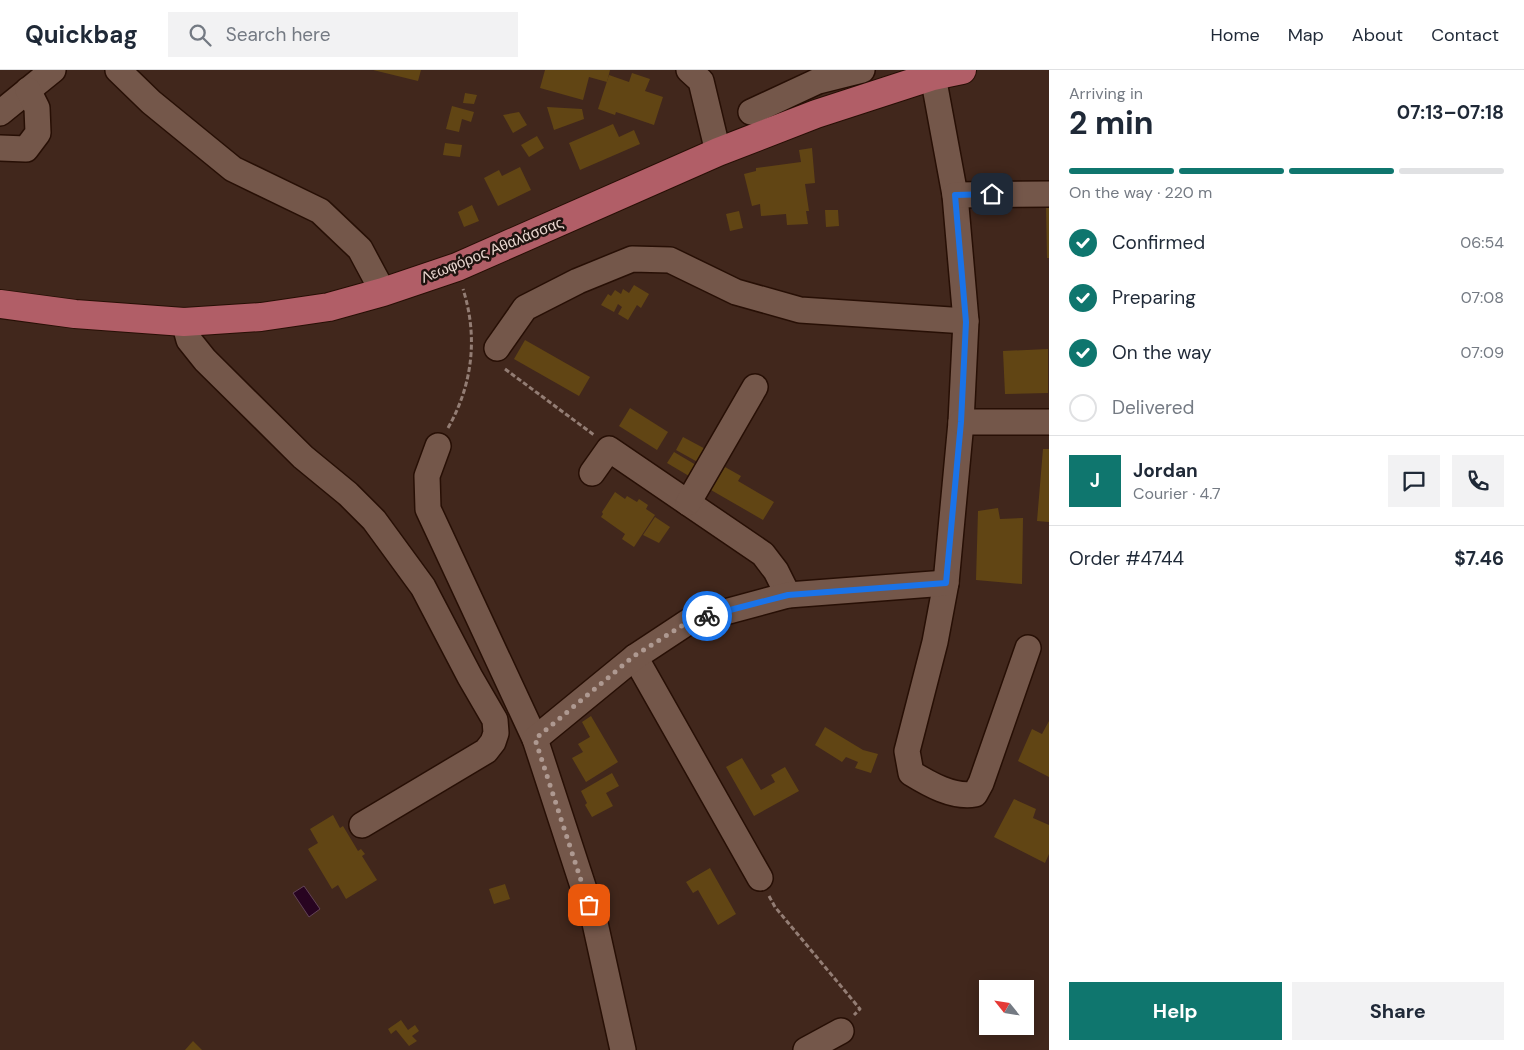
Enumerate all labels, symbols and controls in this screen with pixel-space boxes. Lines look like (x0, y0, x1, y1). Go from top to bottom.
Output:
search box (168, 12, 518, 57)
text: Quickbag (25, 19, 138, 50)
icon: search (186, 21, 214, 49)
text: Search here (226, 22, 331, 47)
text: Home (1210, 23, 1260, 47)
text: Map (1288, 23, 1324, 47)
text: About (1352, 23, 1403, 47)
text: Contact (1431, 23, 1499, 47)
text: Arriving in (1069, 83, 1143, 104)
text: 07:13–07:18 (1397, 100, 1504, 125)
text: 2 min (1069, 102, 1154, 144)
pin (971, 173, 1013, 215)
icon: home (978, 180, 1006, 208)
text: On the way · 220 m (1069, 182, 1212, 203)
street label: Λεωφόρος Αθαλάσσας (418, 212, 566, 288)
icon: check (1069, 229, 1097, 257)
text: Confirmed (1112, 230, 1205, 255)
text: 06:54 (1460, 232, 1504, 253)
icon: check (1069, 284, 1097, 312)
text: Preparing (1112, 285, 1196, 310)
text: 07:08 (1461, 287, 1504, 308)
icon: check (1069, 339, 1097, 367)
text: On the way (1112, 340, 1212, 365)
text: 07:09 (1461, 342, 1504, 363)
text: Delivered (1112, 395, 1194, 420)
button: chat (1388, 455, 1440, 507)
button: phone (1452, 455, 1504, 507)
text: Jordan (1133, 458, 1198, 483)
text: J (1090, 468, 1100, 493)
text: Courier · 4.7 (1133, 483, 1221, 504)
text: Order #4744 (1069, 546, 1184, 571)
text: $7.46 (1454, 546, 1504, 571)
courier (682, 591, 732, 641)
icon: bike (693, 602, 721, 630)
pin (568, 884, 610, 926)
icon: bag (575, 891, 603, 919)
north arrow (979, 980, 1034, 1035)
map controls (979, 980, 1034, 1035)
button: Help (1069, 982, 1282, 1040)
button: Share (1292, 982, 1504, 1040)

